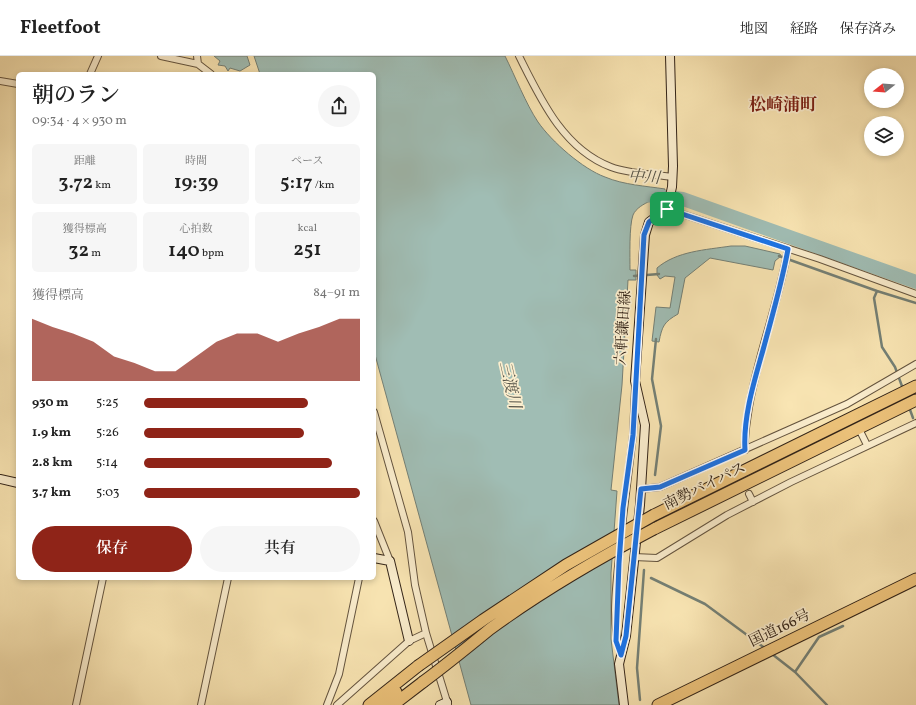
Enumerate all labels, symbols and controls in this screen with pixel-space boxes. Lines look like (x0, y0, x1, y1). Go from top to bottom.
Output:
text: Fleetfoot (20, 15, 101, 41)
text: 地図 (740, 20, 768, 39)
text: 経路 (790, 20, 818, 39)
text: 保存済み (840, 20, 896, 39)
north arrow (864, 68, 904, 108)
map controls (864, 68, 904, 156)
text: 朝のラン (32, 81, 120, 112)
button: share (318, 85, 360, 127)
district label: 松崎浦町 (749, 94, 817, 117)
text: 09:34 · 4 × 930 m (32, 112, 127, 130)
button: layers (864, 116, 904, 156)
text: 距離 (74, 154, 96, 169)
text: 時間 (185, 154, 207, 169)
text: ペース (291, 154, 324, 169)
water label: 中川 (627, 166, 663, 190)
text: 3.72 (58, 169, 93, 197)
text: 19:39 (174, 169, 218, 197)
text: 5:17 (280, 169, 313, 197)
text: km (93, 178, 111, 193)
text: /km (313, 178, 335, 193)
pin (650, 192, 684, 226)
icon: arrive (656, 198, 678, 220)
text: kcal (298, 221, 317, 236)
text: 獲得標高 (63, 222, 107, 237)
text: 心拍数 (179, 222, 212, 237)
text: 251 (293, 236, 321, 264)
text: 32 (68, 237, 89, 265)
text: 140 (168, 237, 200, 265)
text: m (89, 246, 101, 261)
text: bpm (200, 246, 224, 261)
text: 84–91 m (313, 284, 360, 302)
text: 獲得標高 (32, 287, 84, 305)
street label: 六軒鎌田線 (611, 290, 637, 366)
water label: 三渡川 (493, 359, 526, 413)
text: 930 m (32, 394, 69, 412)
text: 5:25 (96, 394, 119, 412)
text: 1.9 km (32, 424, 71, 442)
text: 5:26 (96, 424, 119, 442)
text: 2.8 km (32, 454, 73, 472)
text: 5:14 (96, 454, 118, 472)
street label: 南勢バイパス (660, 458, 750, 516)
text: 3.7 km (32, 484, 71, 502)
text: 5:03 (96, 484, 119, 502)
button: 保存 (32, 526, 192, 572)
button: 共有 (200, 526, 360, 572)
street label: 国道166号 (746, 605, 814, 653)

